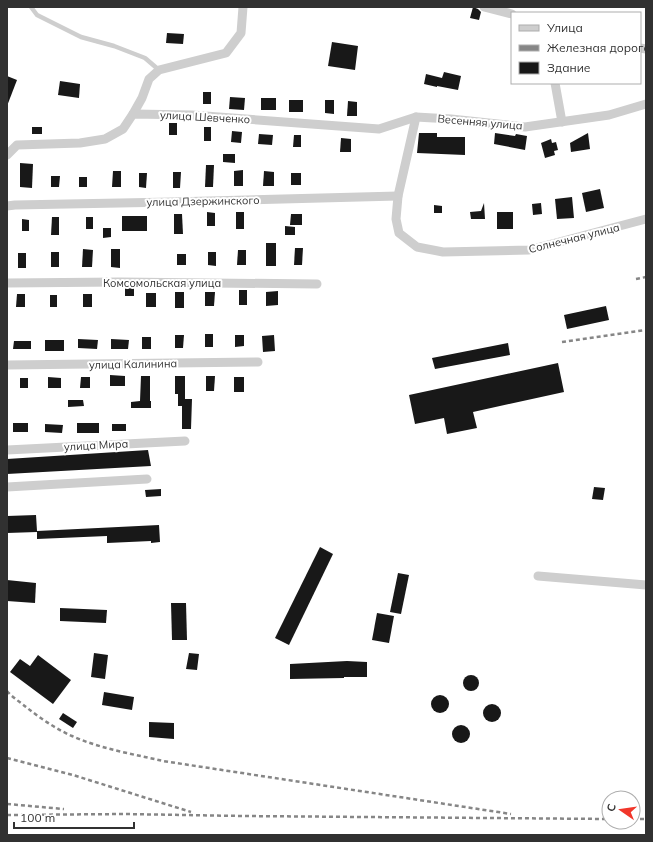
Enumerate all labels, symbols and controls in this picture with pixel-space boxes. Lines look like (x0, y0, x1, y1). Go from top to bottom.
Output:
legend (511, 12, 641, 84)
text: Улица (546, 20, 583, 35)
text: Железная дорога (547, 40, 651, 55)
text: Здание (547, 60, 591, 75)
street label: улица Шевченко (160, 108, 250, 126)
street label: Весенняя улица (437, 111, 523, 133)
street label: улица Дзержинского (146, 193, 260, 209)
street label: Солнечная улица (527, 220, 621, 256)
street label: Комсомольская улица (103, 276, 221, 290)
street label: улица Калинина (89, 356, 177, 372)
street label: улица Мира (64, 436, 128, 454)
north arrow (601, 790, 641, 830)
text: С (604, 802, 619, 813)
scale bar (14, 804, 134, 830)
text: 100 m (20, 810, 55, 825)

